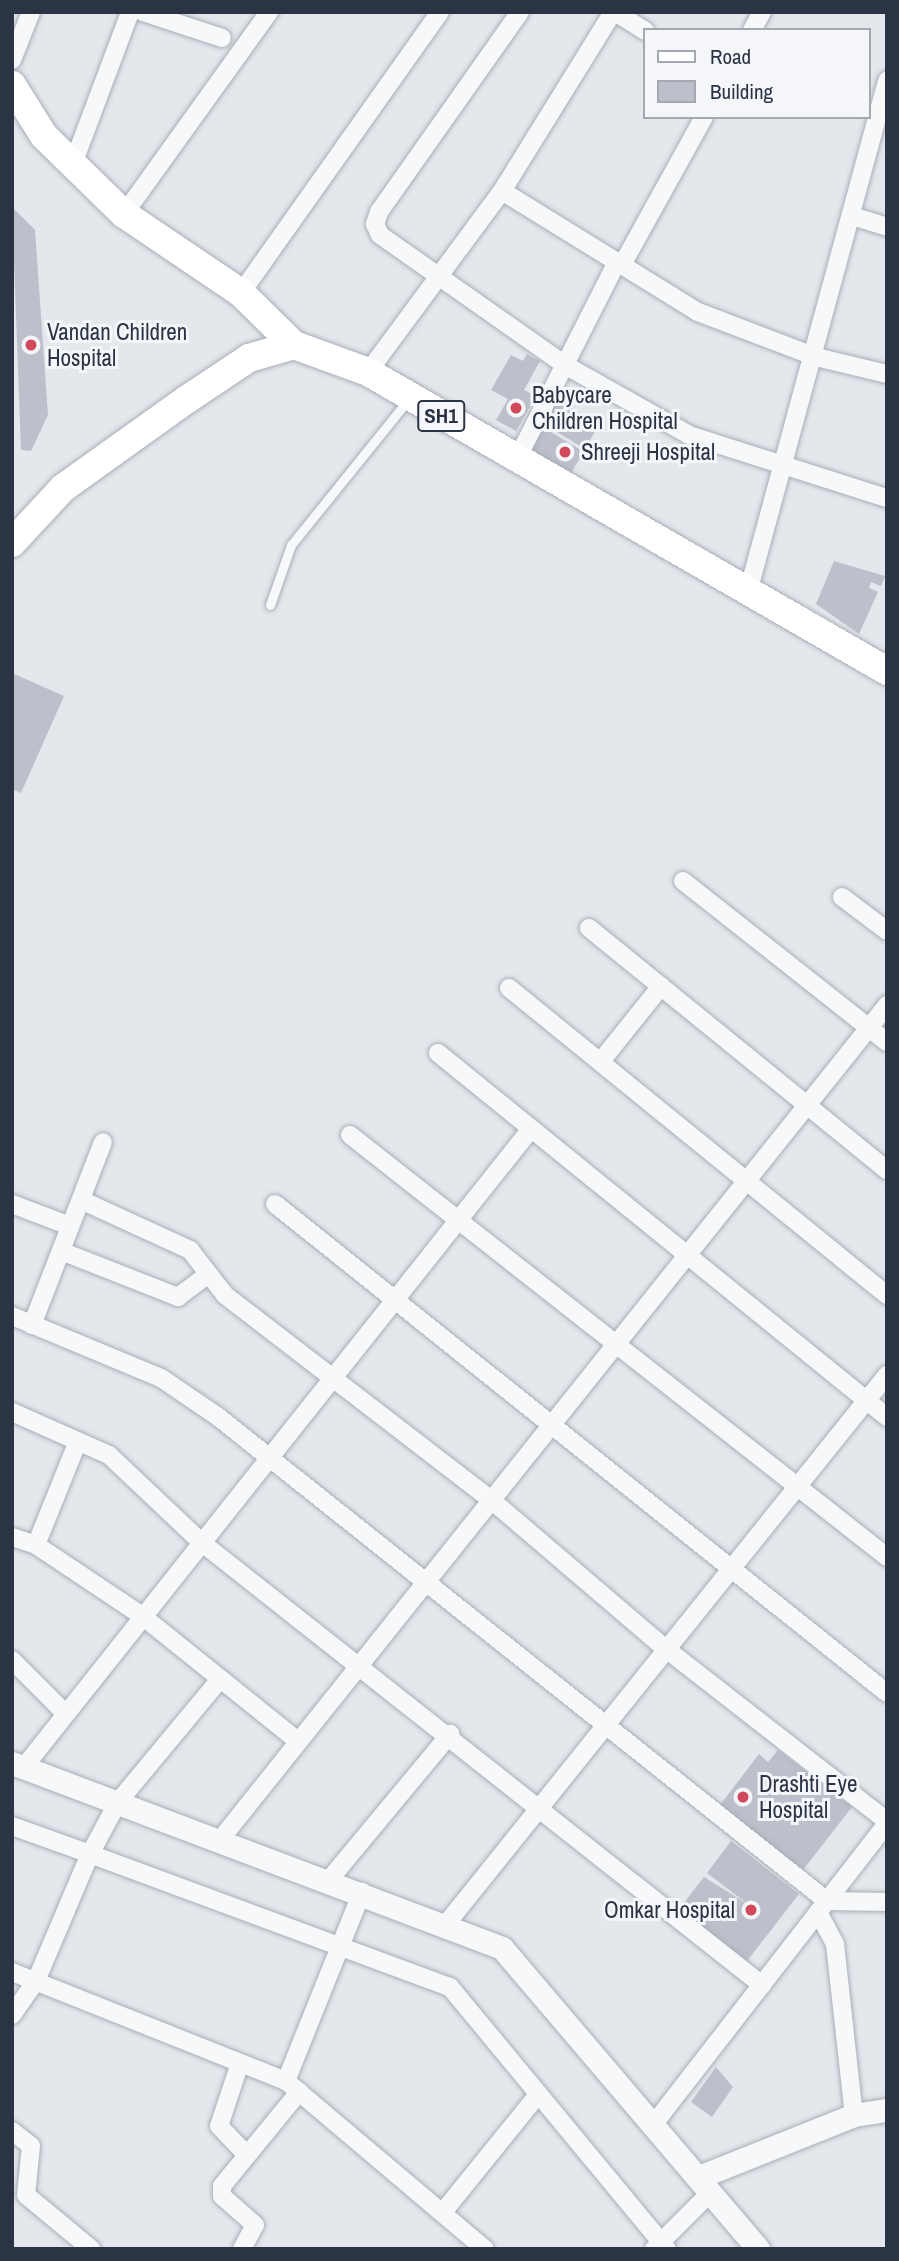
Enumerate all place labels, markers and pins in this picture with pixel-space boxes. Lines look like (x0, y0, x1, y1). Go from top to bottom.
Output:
place label: Vandan Children Hospital (47, 318, 187, 372)
marker: Vandan Children Hospital (21, 335, 41, 355)
place label: Babycare Children Hospital (532, 381, 678, 435)
marker: Babycare Children Hospital (506, 398, 526, 418)
place label: Shreeji Hospital (581, 438, 715, 466)
marker: Shreeji Hospital (555, 442, 575, 462)
place label: Drashti Eye Hospital (759, 1770, 858, 1824)
marker: Drashti Eye Hospital (733, 1787, 753, 1807)
place label: Omkar Hospital (604, 1896, 735, 1924)
marker: Omkar Hospital (741, 1900, 761, 1920)

